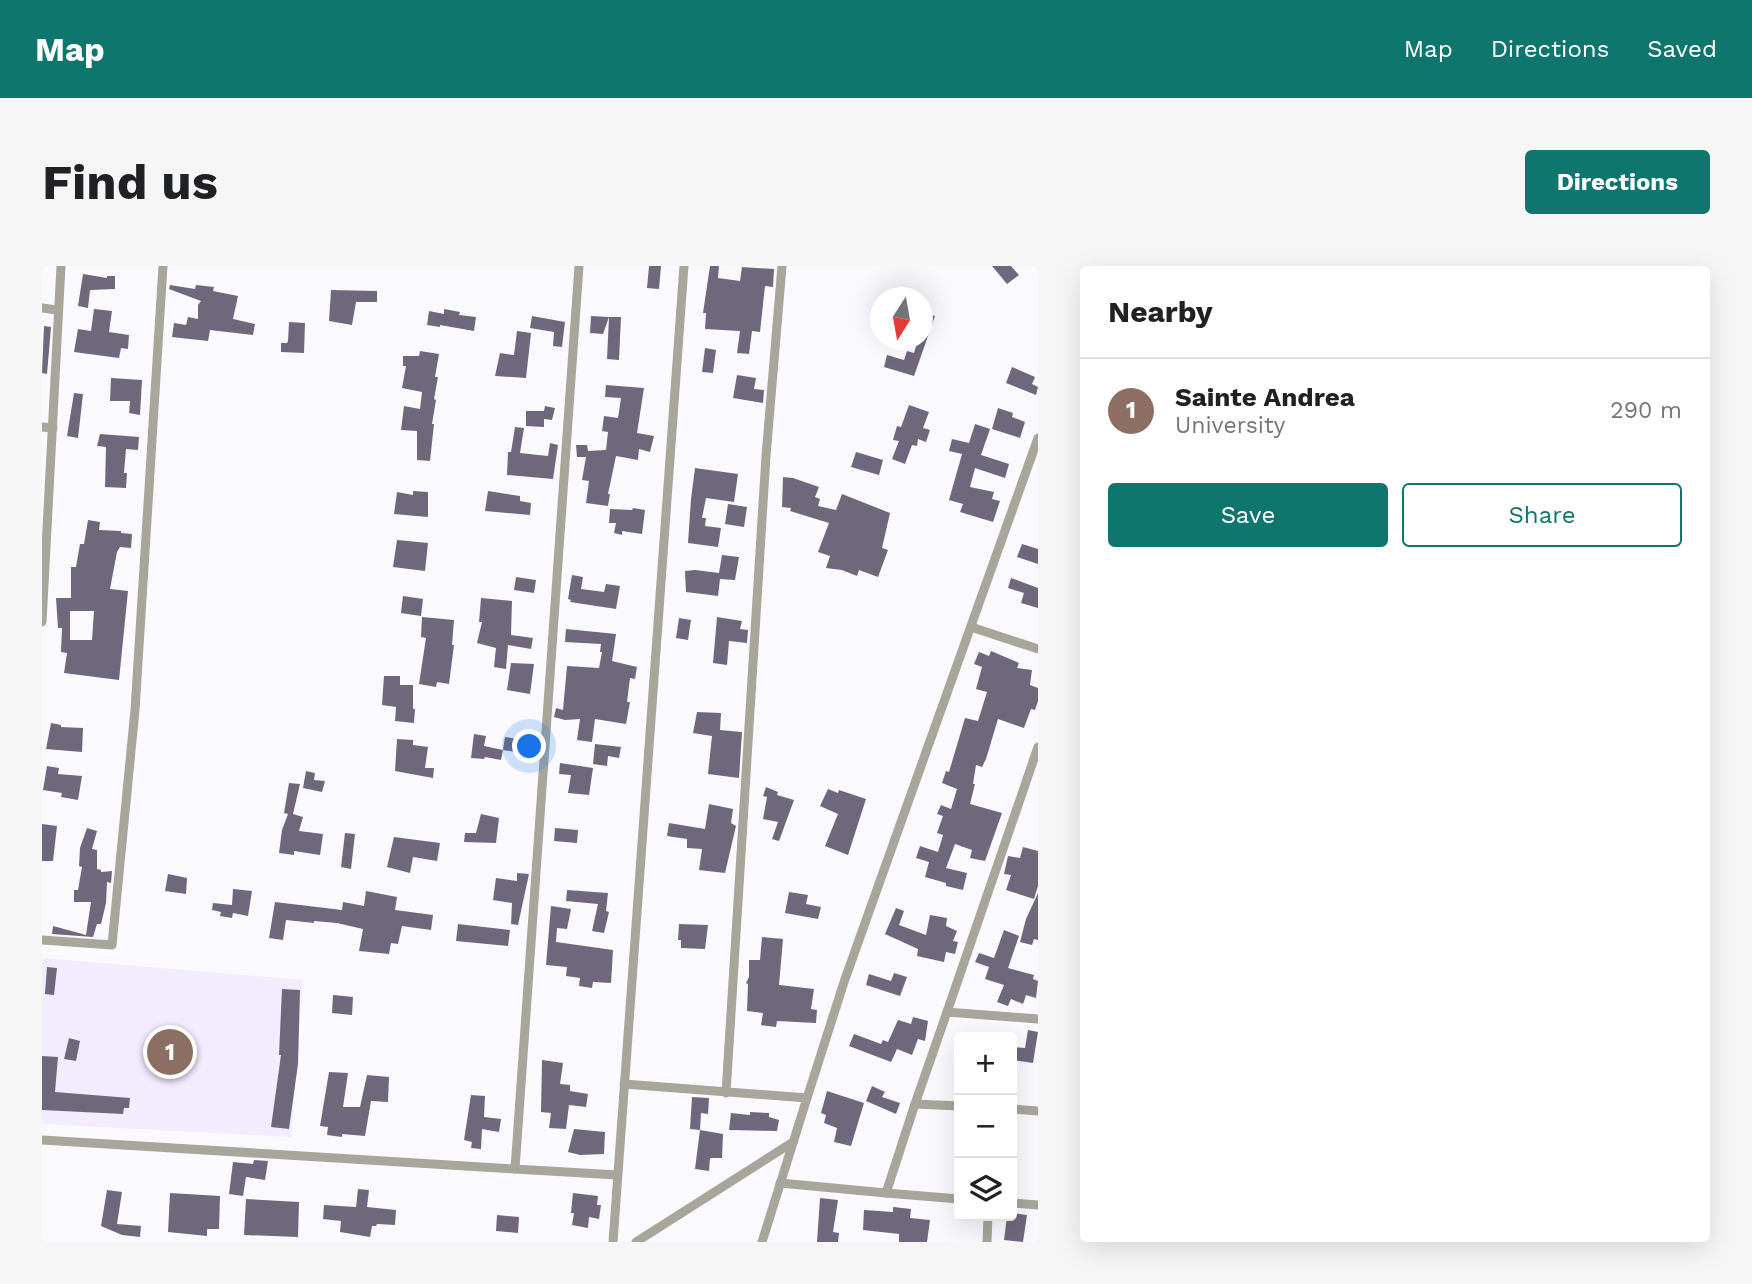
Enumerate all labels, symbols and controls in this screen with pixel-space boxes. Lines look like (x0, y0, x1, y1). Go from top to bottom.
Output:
text: Map (35, 30, 105, 69)
text: Map (1404, 35, 1453, 63)
text: Directions (1491, 35, 1609, 63)
text: Saved (1647, 35, 1717, 63)
button: Directions (1525, 150, 1710, 214)
text: Find us (42, 153, 218, 211)
north arrow (870, 287, 933, 350)
text: Nearby (1108, 294, 1213, 329)
text: Sainte Andrea (1175, 382, 1355, 412)
text: 1 (1126, 397, 1136, 424)
text: 290 m (1610, 397, 1682, 424)
text: University (1175, 412, 1285, 439)
button: Save (1108, 483, 1388, 547)
button: Share (1402, 483, 1682, 547)
your location (512, 729, 546, 763)
pin: 1 (147, 1026, 193, 1078)
map controls (954, 1032, 1017, 1221)
button: + (954, 1032, 1017, 1095)
button: − (954, 1095, 1017, 1158)
button: layers (954, 1158, 1017, 1221)

